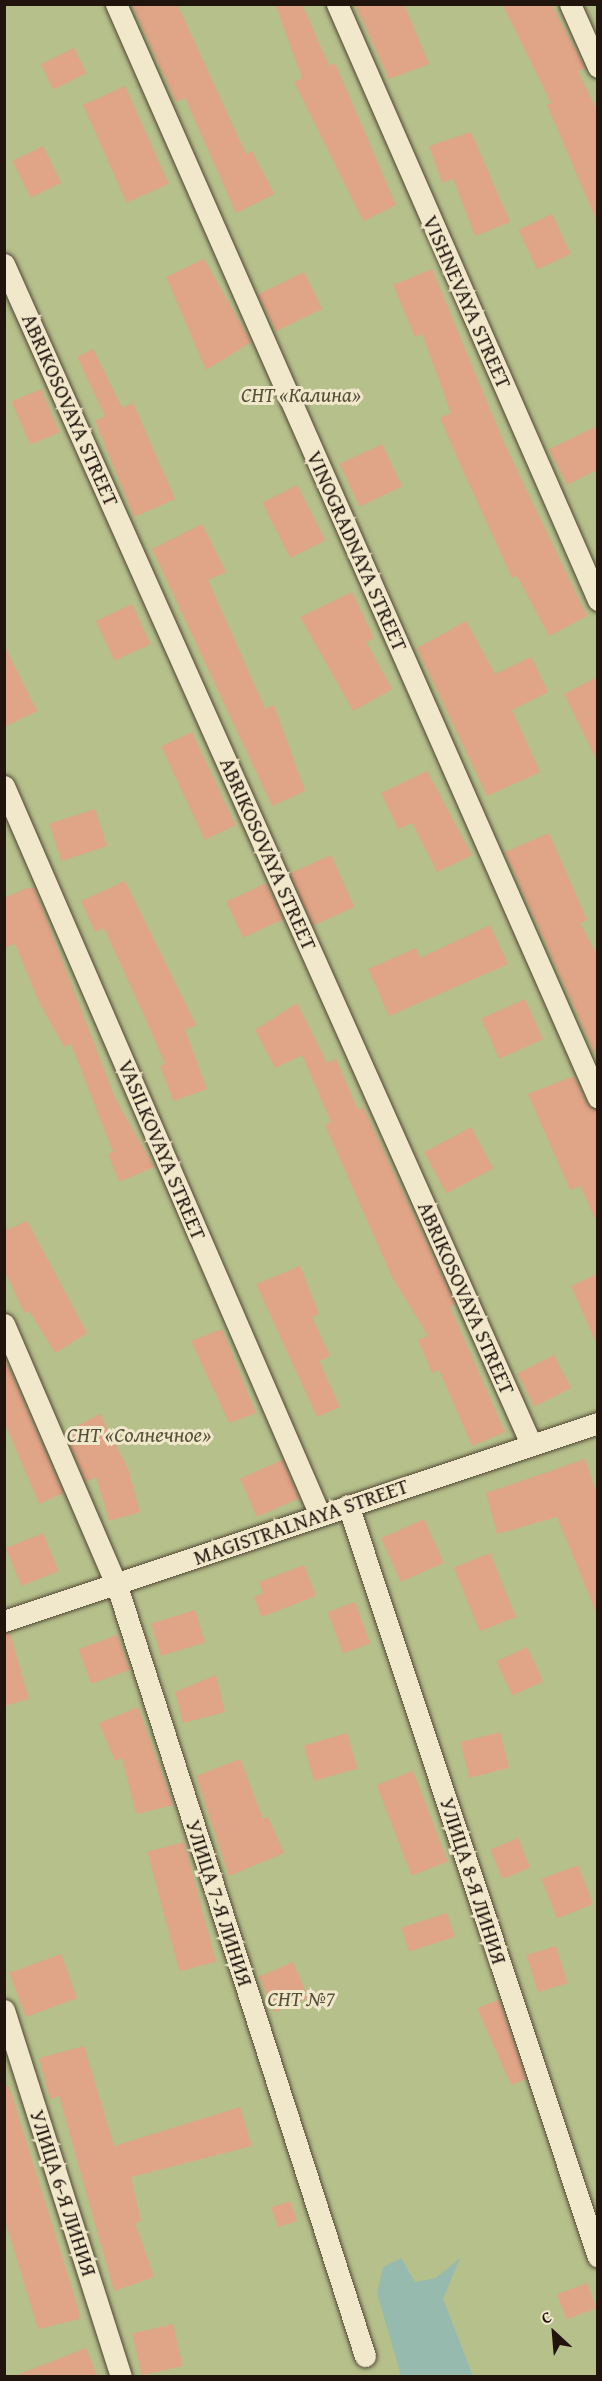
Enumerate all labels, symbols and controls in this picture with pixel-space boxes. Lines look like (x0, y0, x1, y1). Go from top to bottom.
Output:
street label: VISHNEVAYA STREET (418, 212, 516, 392)
street label: ABRIKOSOVAYA STREET (16, 310, 124, 510)
park label: СНТ «Калина» (241, 382, 361, 408)
street label: VINOGRADNAYA STREET (301, 447, 413, 655)
street label: ABRIKOSOVAYA STREET (214, 754, 322, 954)
street label: VASILKOVAYA STREET (113, 1056, 211, 1244)
street label: ABRIKOSOVAYA STREET (412, 1198, 520, 1398)
park label: СНТ «Солнечное» (67, 1422, 211, 1448)
street label: MAGISTRALNAYA STREET (190, 1473, 412, 1571)
street label: УЛИЦА 8-Я ЛИНИЯ (434, 1795, 512, 1967)
street label: УЛИЦА 7-Я ЛИНИЯ (180, 1817, 258, 1989)
park label: СНТ №7 (268, 1986, 334, 2012)
street label: УЛИЦА 6-Я ЛИНИЯ (24, 2107, 102, 2279)
north arrow (524, 2303, 584, 2363)
text: С (537, 2304, 555, 2330)

